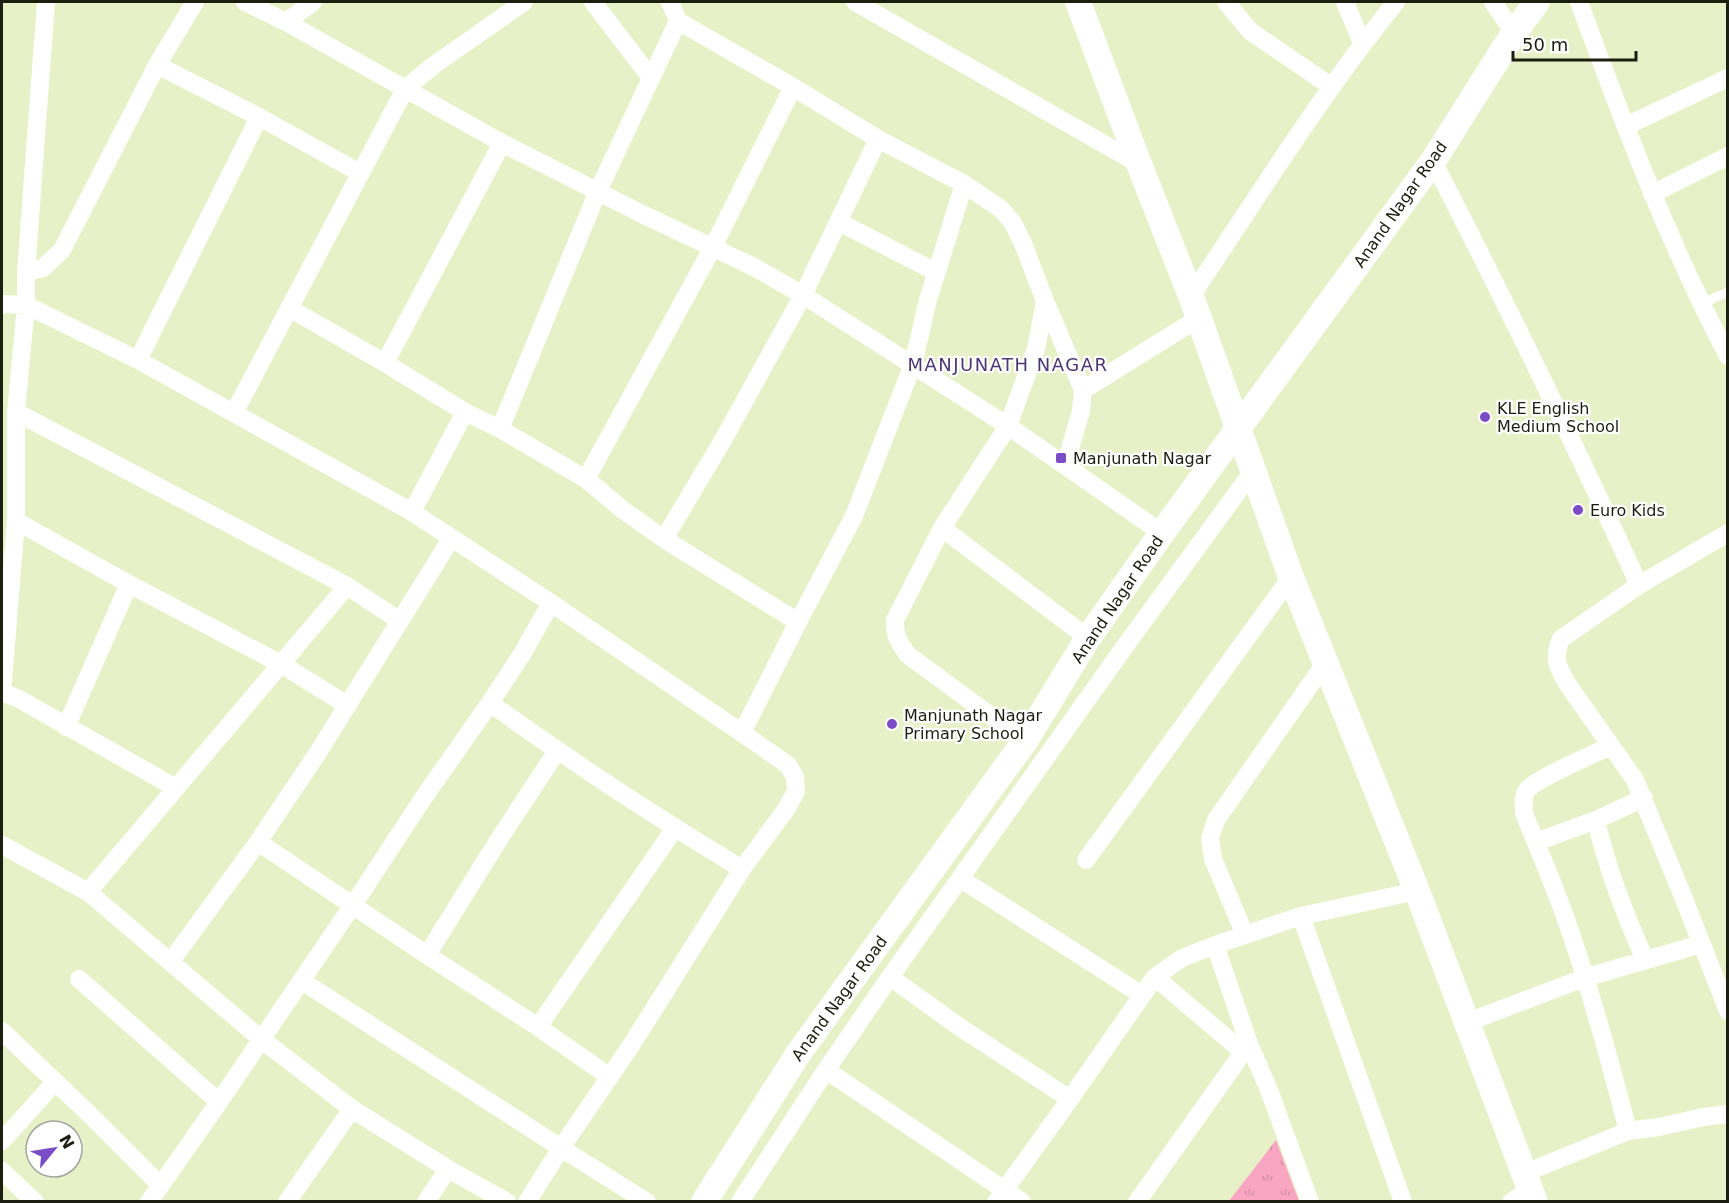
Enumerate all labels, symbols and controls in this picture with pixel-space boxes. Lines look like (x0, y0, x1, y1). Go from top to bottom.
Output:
scale bar (1513, 24, 1636, 62)
text: 50 m (1522, 34, 1568, 55)
street label: Anand Nagar Road (1350, 137, 1451, 271)
district label: MANJUNATH NAGAR (907, 354, 1109, 375)
place label: KLE English Medium School (1497, 399, 1619, 436)
marker: KLE English Medium School (1478, 410, 1492, 424)
place label: Manjunath Nagar (1073, 449, 1212, 468)
marker: Manjunath Nagar (1054, 451, 1068, 465)
place label: Euro Kids (1590, 501, 1665, 520)
marker: Euro Kids (1571, 503, 1585, 517)
street label: Anand Nagar Road (1068, 532, 1167, 667)
place label: Manjunath Nagar Primary School (904, 706, 1043, 743)
marker: Manjunath Nagar Primary School (885, 717, 899, 731)
street label: Anand Nagar Road (788, 932, 891, 1064)
north arrow (24, 1119, 84, 1179)
text: N (55, 1131, 78, 1152)

